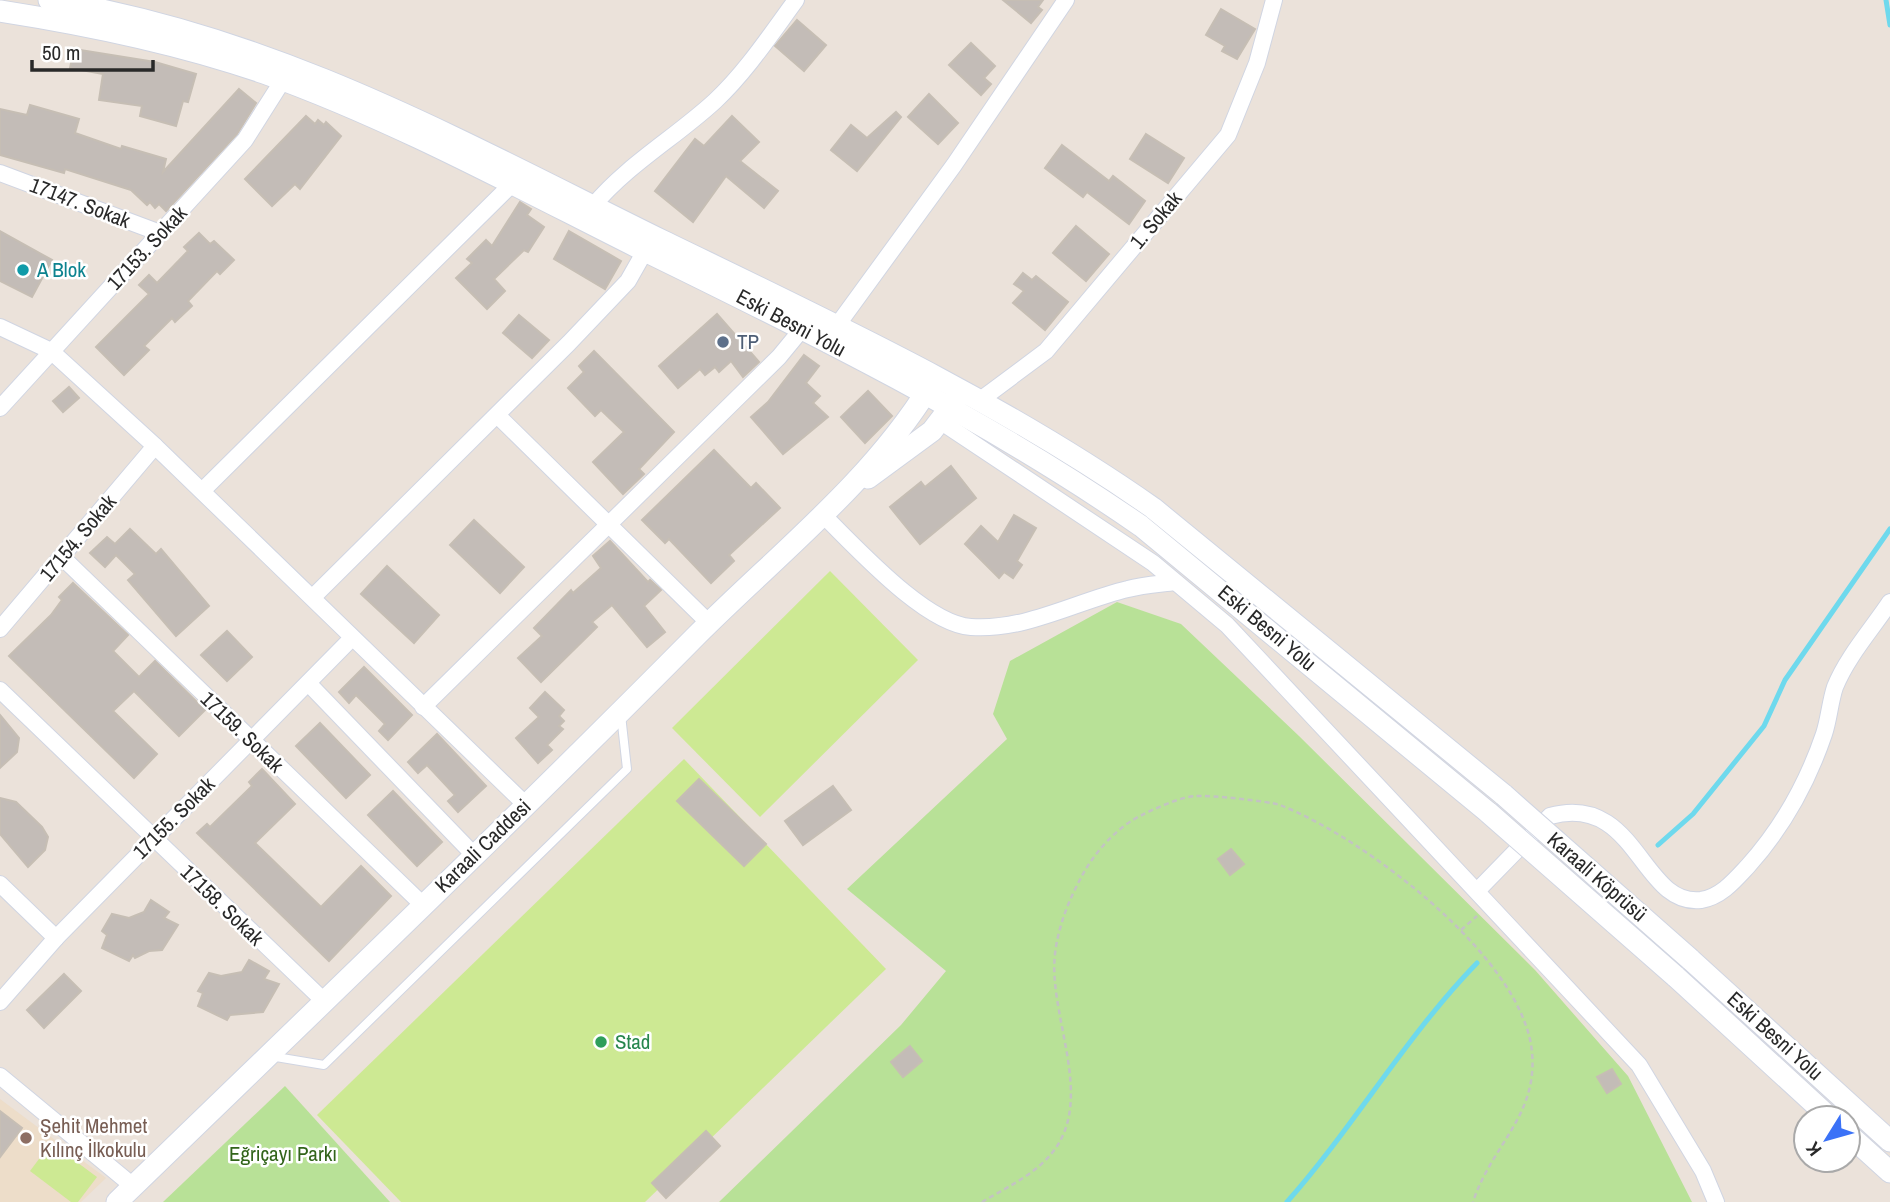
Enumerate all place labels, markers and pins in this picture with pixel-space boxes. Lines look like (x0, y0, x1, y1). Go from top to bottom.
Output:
place label: A Blok (36, 255, 86, 284)
marker: A Blok (15, 262, 31, 278)
place label: TP (737, 327, 759, 356)
marker: TP (715, 334, 731, 350)
place label: Stad (615, 1027, 650, 1056)
marker: Stad (593, 1034, 609, 1050)
place label: Şehit Mehmet Kılınç İlkokulu (40, 1111, 147, 1164)
marker: Şehit Mehmet Kılınç İlkokulu (18, 1130, 34, 1146)

